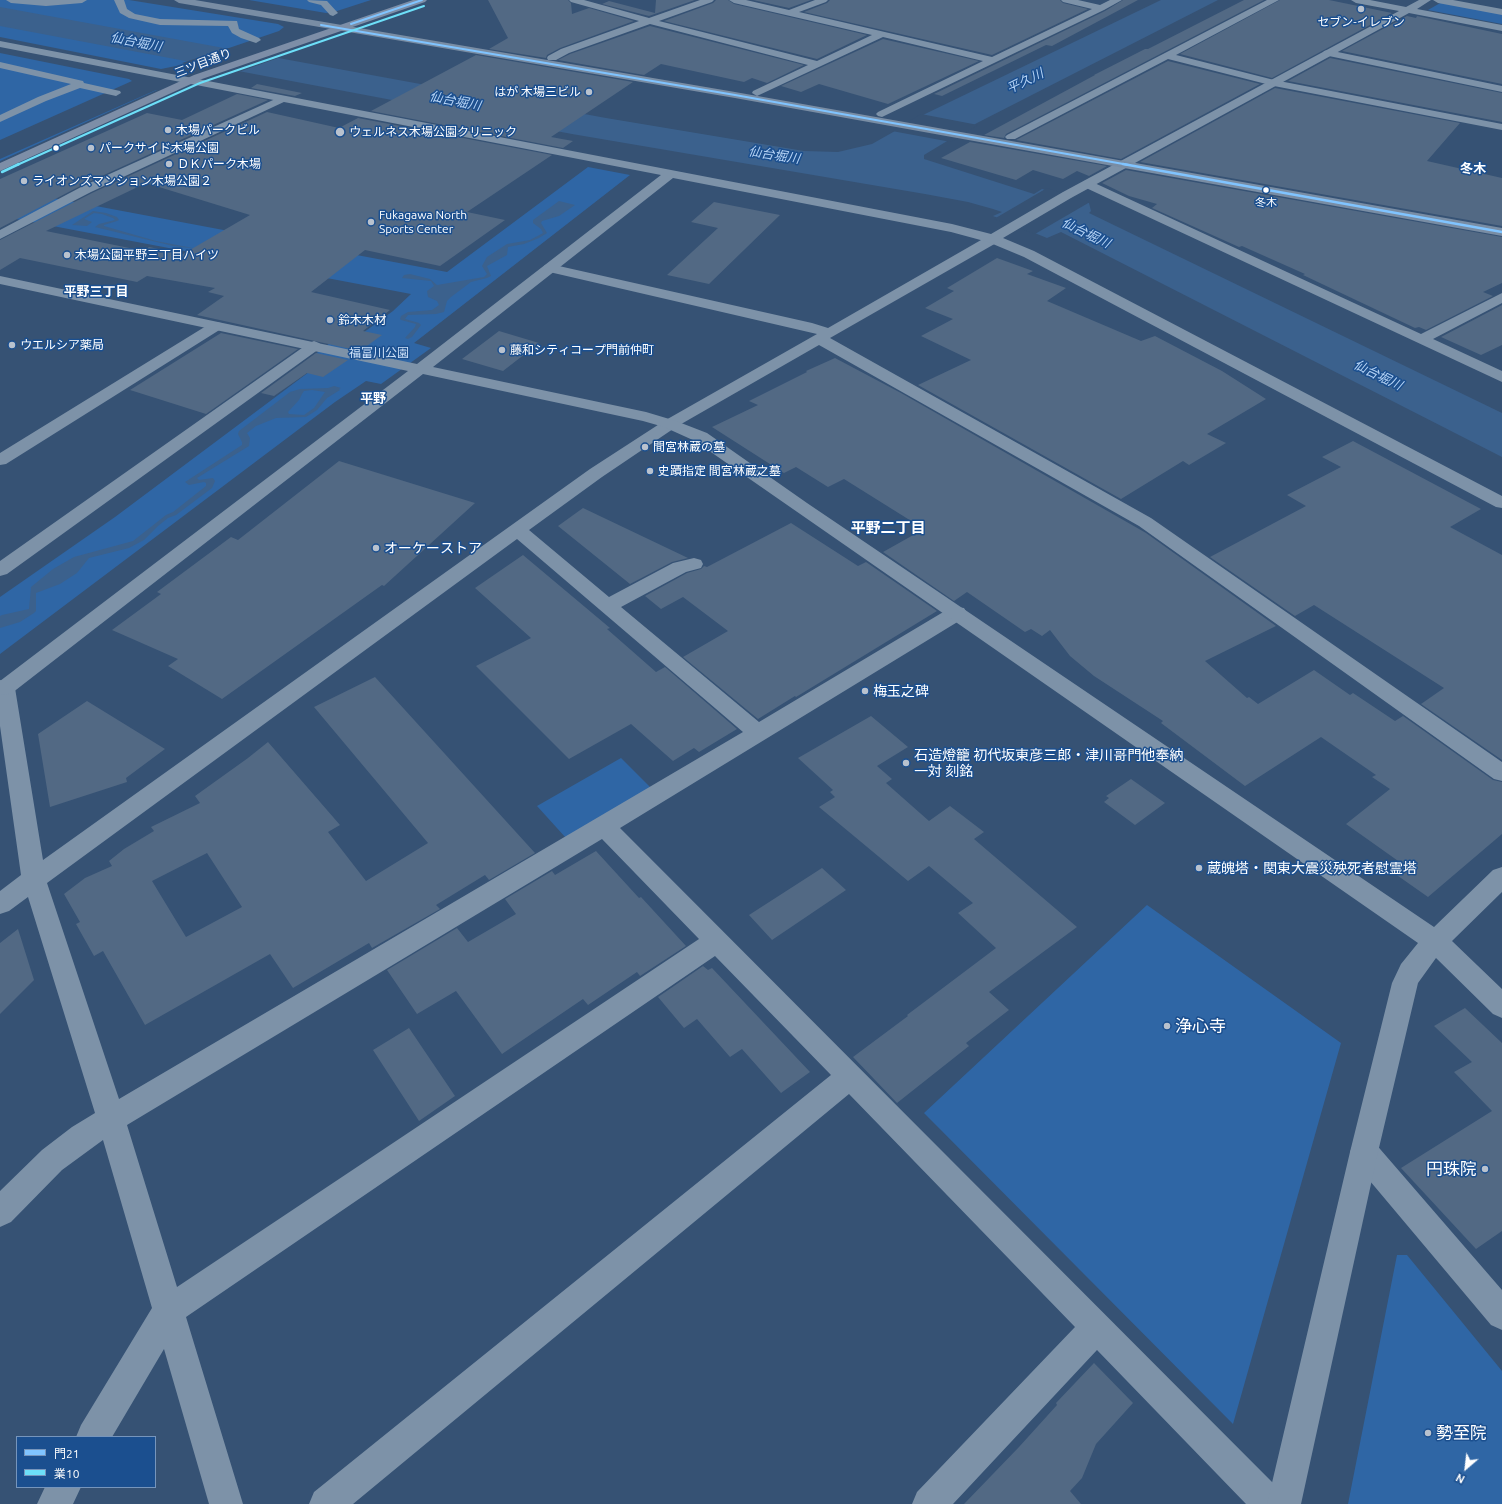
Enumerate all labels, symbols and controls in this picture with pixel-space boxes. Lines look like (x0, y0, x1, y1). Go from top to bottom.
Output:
marker: セブン-イレブン (1356, 4, 1366, 14)
place label: セブン-イレブン (1317, 15, 1405, 29)
water label: 仙台堀川 (109, 29, 163, 55)
street label: 三ツ目通り (172, 46, 234, 80)
water label: 平久川 (1004, 65, 1046, 97)
place label: はが 木場三ビル (494, 85, 581, 99)
marker: はが 木場三ビル (584, 87, 594, 97)
water label: 仙台堀川 (428, 88, 482, 114)
place label: 木場パークビル (176, 123, 260, 137)
marker: 木場パークビル (163, 125, 173, 135)
place label: ウェルネス木場公園クリニック (349, 125, 517, 139)
marker: ウェルネス木場公園クリニック (334, 126, 346, 138)
place label: パークサイド木場公園 (99, 141, 219, 155)
unlabelled marker (51, 143, 61, 153)
marker: パークサイド木場公園 (86, 143, 96, 153)
water label: 仙台堀川 (747, 143, 801, 167)
place label: ＤＫパーク木場 (177, 157, 261, 171)
marker: ＤＫパーク木場 (164, 159, 174, 169)
district label: 冬木 (1460, 161, 1486, 177)
place label: ライオンズマンション木場公園２ (32, 174, 212, 188)
marker: ライオンズマンション木場公園２ (19, 176, 29, 186)
marker: 冬木 (1261, 185, 1271, 195)
place label: 冬木 (1255, 195, 1277, 209)
place label: Fukagawa North Sports Center (379, 208, 467, 236)
water label: 仙台堀川 (1059, 215, 1113, 251)
marker: Fukagawa North Sports Center (366, 217, 376, 227)
place label: 木場公園平野三丁目ハイツ (75, 248, 219, 262)
marker: 木場公園平野三丁目ハイツ (62, 250, 72, 260)
district label: 平野三丁目 (64, 284, 128, 300)
place label: 鈴木木材 (338, 313, 386, 327)
marker: 鈴木木材 (325, 315, 335, 325)
place label: ウエルシア薬局 (20, 338, 104, 352)
marker: ウエルシア薬局 (7, 340, 17, 350)
place label: 藤和シティコープ門前仲町 (510, 343, 654, 357)
marker: 藤和シティコープ門前仲町 (497, 345, 507, 355)
park label: 福富川公園 (349, 346, 409, 360)
water label: 仙台堀川 (1351, 357, 1405, 393)
district label: 平野 (360, 391, 386, 407)
place label: 間宮林蔵の墓 (653, 440, 725, 454)
marker: 間宮林蔵の墓 (640, 442, 650, 452)
place label: 史蹟指定 間宮林蔵之墓 (658, 464, 781, 478)
marker: 史蹟指定 間宮林蔵之墓 (645, 466, 655, 476)
district label: 平野二丁目 (851, 519, 925, 537)
place label: オーケーストア (384, 540, 482, 556)
marker: オーケーストア (371, 543, 381, 553)
place label: 梅玉之碑 (873, 683, 929, 699)
marker: 梅玉之碑 (860, 686, 870, 696)
place label: 石造燈籠 初代坂東彦三郎・津川哥門他奉納 一対 刻銘 (914, 747, 1183, 780)
marker: 石造燈籠 初代坂東彦三郎・津川哥門他奉納 一対 刻銘 (901, 758, 911, 768)
place label: 蔵魄塔・関東大震災殃死者慰霊塔 (1207, 860, 1417, 876)
marker: 蔵魄塔・関東大震災殃死者慰霊塔 (1194, 863, 1204, 873)
place label: 浄心寺 (1175, 1016, 1226, 1036)
marker: 浄心寺 (1162, 1021, 1172, 1031)
place label: 円珠院 (1426, 1159, 1477, 1179)
marker: 円珠院 (1480, 1164, 1490, 1174)
place label: 勢至院 (1436, 1423, 1487, 1443)
marker: 勢至院 (1423, 1428, 1433, 1438)
legend (16, 1436, 156, 1488)
text: 門21 (54, 1447, 80, 1460)
north arrow (1446, 1448, 1486, 1488)
text: 業10 (54, 1467, 80, 1480)
text: N (1454, 1471, 1467, 1486)

